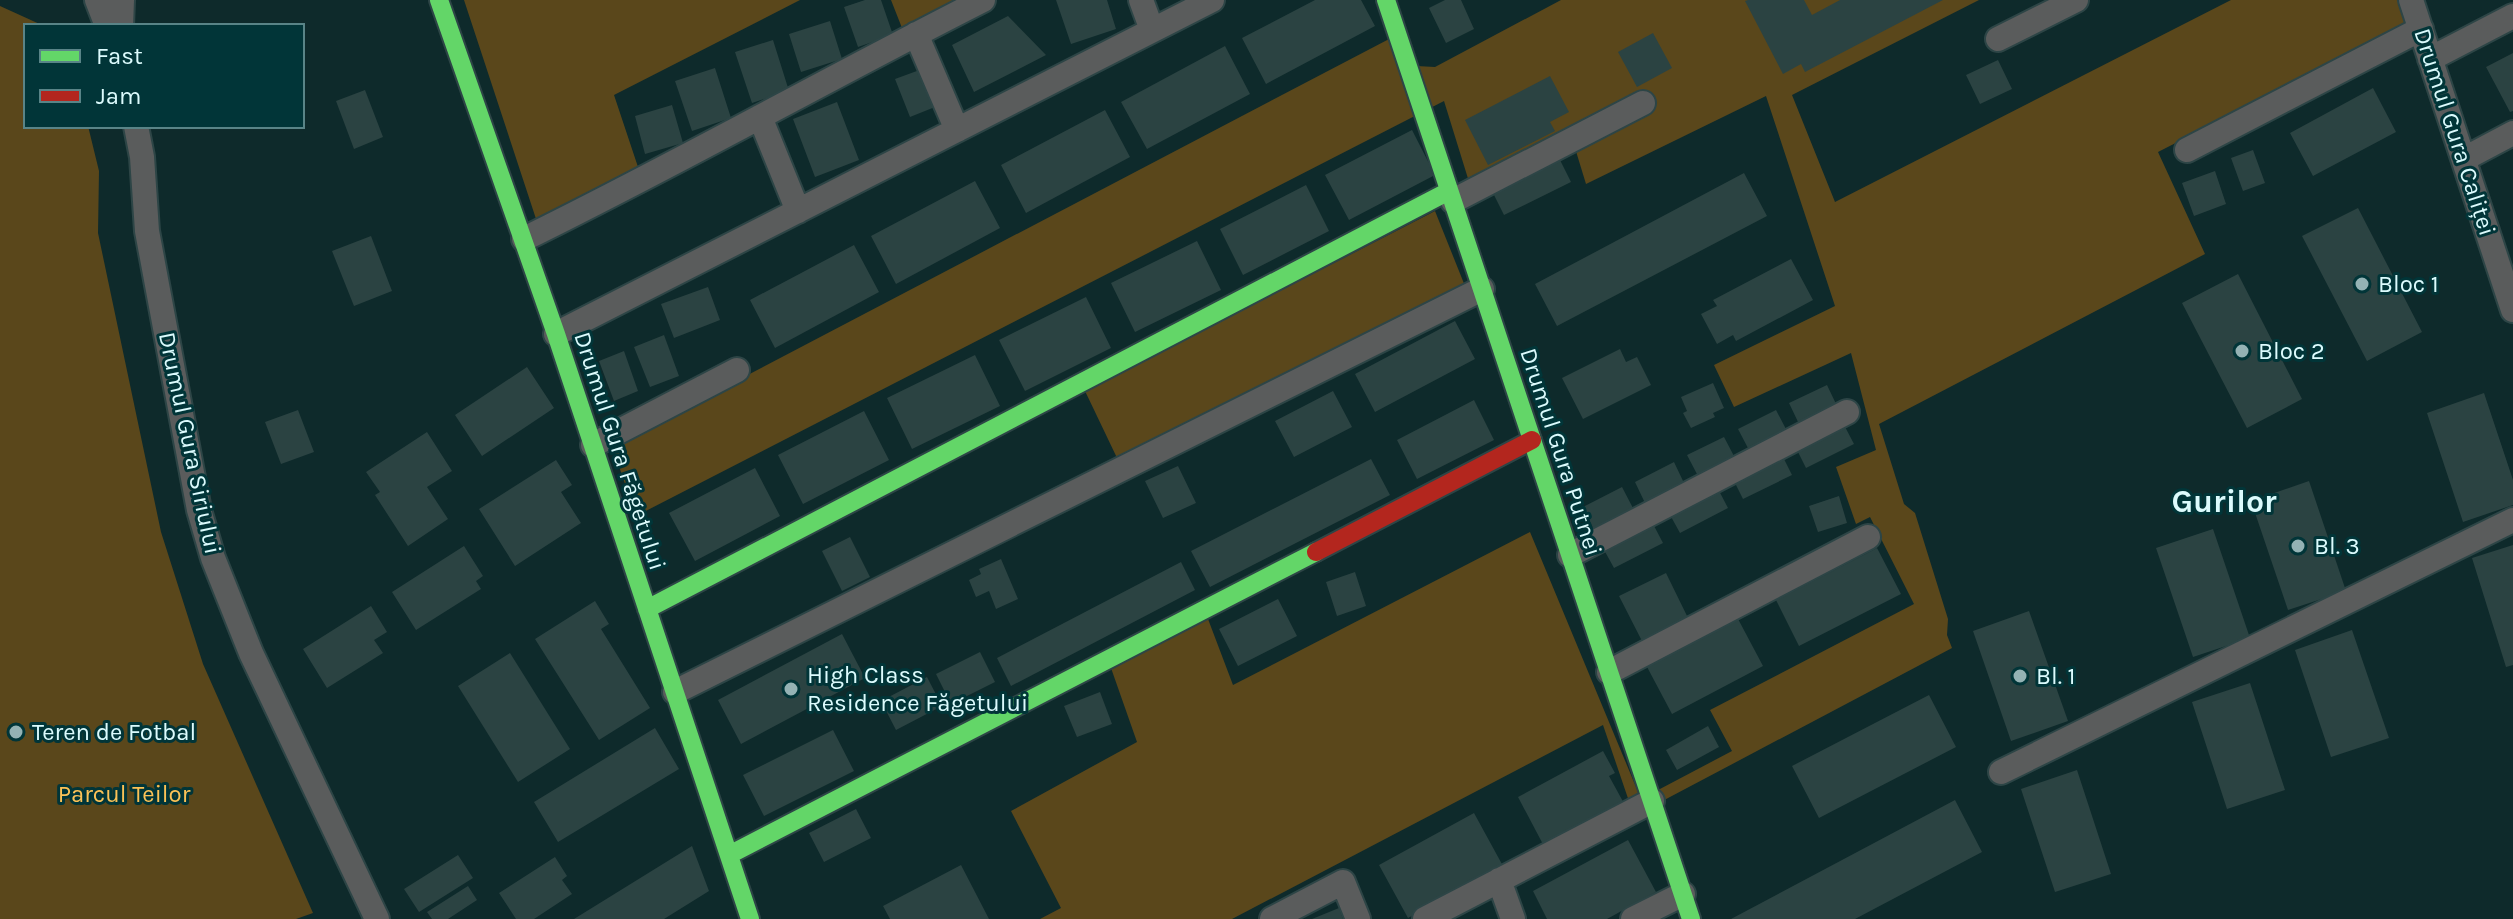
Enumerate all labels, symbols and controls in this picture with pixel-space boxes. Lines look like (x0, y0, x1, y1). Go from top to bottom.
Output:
legend (24, 24, 304, 128)
street label: Drumul Gura Caliței (2408, 25, 2502, 239)
text: Fast (96, 42, 143, 70)
text: Jam (96, 82, 141, 110)
place label: Bloc 1 (2378, 270, 2439, 298)
marker: Bloc 1 (2353, 275, 2371, 293)
street label: Drumul Gura Făgetului (568, 328, 672, 574)
street label: Drumul Gura Siriului (153, 329, 227, 557)
place label: Bloc 2 (2258, 337, 2325, 365)
marker: Bloc 2 (2233, 342, 2251, 360)
street label: Drumul Gura Putnei (1514, 345, 1608, 559)
district label: Gurilor (2171, 483, 2277, 520)
place label: Bl. 3 (2314, 532, 2360, 560)
marker: Bl. 3 (2289, 537, 2307, 555)
place label: High Class Residence Făgetului (807, 661, 1028, 717)
place label: Bl. 1 (2036, 662, 2076, 690)
marker: Bl. 1 (2011, 667, 2029, 685)
marker: High Class Residence Făgetului (782, 680, 800, 698)
place label: Teren de Fotbal (32, 718, 196, 746)
marker: Teren de Fotbal (7, 723, 25, 741)
park label: Parcul Teilor (58, 780, 191, 808)

